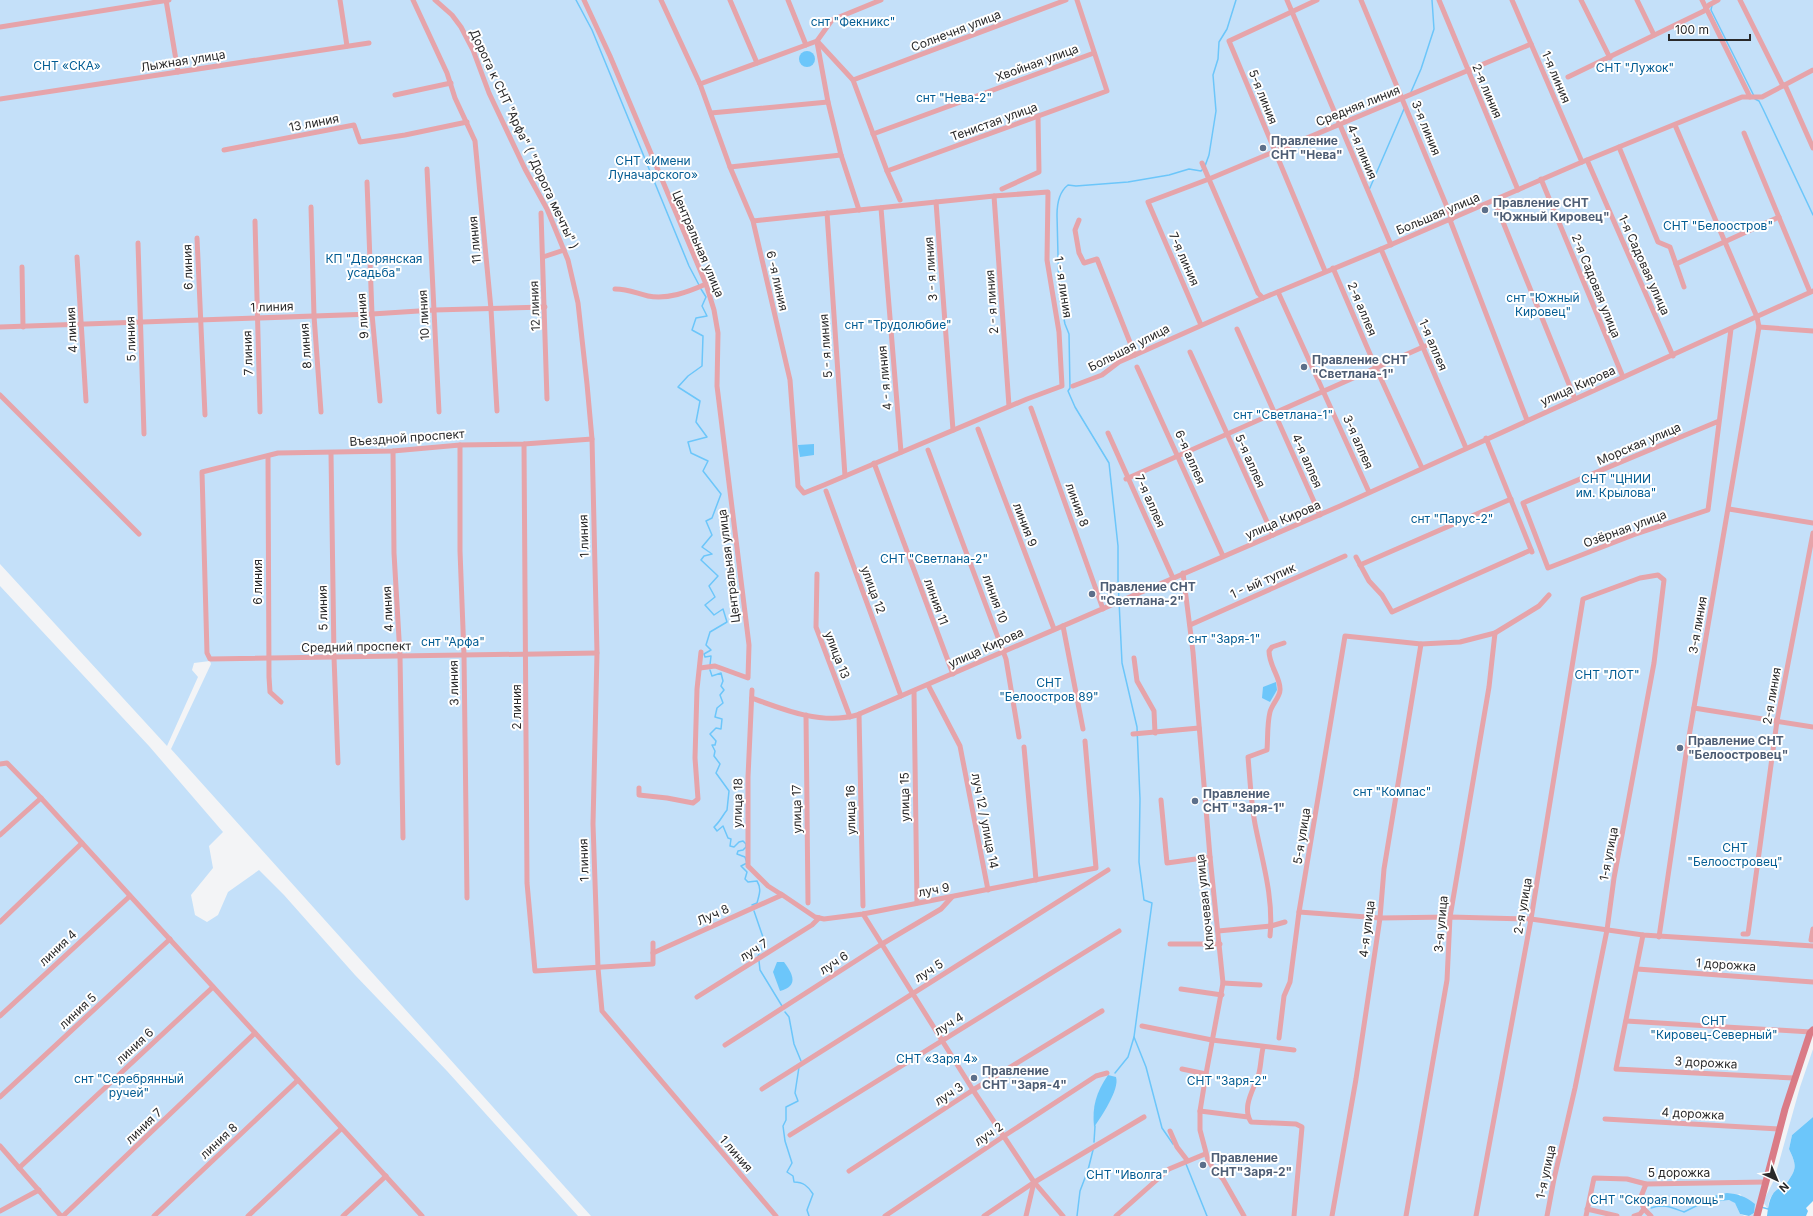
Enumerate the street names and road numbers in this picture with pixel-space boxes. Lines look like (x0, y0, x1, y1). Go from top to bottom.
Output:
street label: Солнечня улица (909, 6, 1003, 55)
street label: Дорога к СНТ "Арфа" ( "Дорога мечты" ) (467, 26, 582, 251)
street label: Хвойная улица (993, 41, 1080, 84)
street label: Лыжная улица (140, 46, 226, 75)
street label: 1-я линия (1539, 48, 1574, 105)
street label: 2-я линия (1469, 61, 1506, 120)
street label: 5-я линия (1246, 67, 1281, 126)
street label: Средняя линия (1314, 82, 1402, 129)
street label: 3-я линия (1409, 98, 1444, 157)
street label: Тенистая улица (948, 99, 1039, 144)
street label: 13 линия (288, 110, 340, 135)
street label: 4-я линия (1344, 122, 1381, 181)
street label: Центральная улица (669, 188, 728, 299)
street label: Большая улица (1394, 189, 1482, 238)
street label: 1-я Садовая улица (1616, 212, 1673, 317)
street label: 11 линия (465, 215, 484, 265)
street label: 7-я линия (1166, 230, 1203, 288)
street label: 2-я Садовая улица (1569, 232, 1624, 340)
street label: 3 - я линия (921, 236, 940, 302)
street label: 6 линия (179, 244, 196, 290)
street label: 6 -я линия (763, 249, 792, 312)
street label: 1 - я линия (1051, 255, 1076, 319)
street label: 2 - я линия (982, 269, 1001, 335)
street label: 2-я аллея (1344, 280, 1381, 338)
street label: 12 линия (526, 281, 543, 331)
street label: 10 линия (415, 289, 432, 341)
street label: 9 линия (353, 293, 372, 339)
street label: 1 линия (250, 298, 294, 315)
street label: 4 линия (63, 307, 80, 353)
street label: 5 - я линия (816, 313, 835, 379)
street label: 5 линия (122, 316, 139, 362)
street label: 1-я аллея (1416, 317, 1451, 373)
street label: Большая улица (1086, 321, 1172, 375)
street label: 8 линия (296, 323, 315, 369)
street label: 7 линия (239, 330, 256, 376)
street label: 4 - я линия (874, 345, 895, 411)
street label: улица Кирова (1538, 362, 1618, 409)
street label: 3-я аллея (1340, 413, 1377, 471)
street label: Морская улица (1595, 419, 1683, 468)
street label: Въездной проспект (349, 426, 465, 449)
street label: 6-я аллея (1172, 428, 1209, 486)
street label: 4-я аллея (1289, 431, 1326, 490)
street label: 5-я аллея (1232, 432, 1269, 490)
street label: 7-я аллея (1132, 472, 1169, 530)
street label: линия 8 (1063, 481, 1092, 529)
street label: улица Кирова (1243, 497, 1323, 542)
street label: линия 9 (1010, 501, 1041, 549)
street label: Озёрная улица (1581, 507, 1668, 551)
street label: Центральная улица (714, 508, 743, 624)
street label: 1 линия (575, 514, 592, 558)
street label: 6 линия (250, 559, 265, 605)
street label: 1 - ый тупик (1228, 559, 1298, 602)
street label: улица 12 (858, 564, 889, 616)
street label: линия 10 (980, 572, 1011, 625)
street label: линия 11 (921, 577, 952, 627)
street label: 5 линия (315, 585, 330, 631)
street label: 4 линия (379, 586, 396, 632)
street label: 3-я линия (1685, 595, 1710, 655)
street label: улица Кирова (946, 624, 1026, 671)
street label: улица 13 (822, 629, 853, 681)
street label: Средний проспект (301, 638, 411, 655)
street label: 3 линия (446, 660, 461, 706)
street label: 2-я линия (1759, 666, 1784, 726)
street label: 2 линия (509, 684, 524, 730)
street label: улица 15 (897, 772, 912, 822)
street label: луч 12 / улица 14 (969, 772, 1002, 870)
street label: улица 18 (730, 778, 745, 828)
street label: улица 17 (789, 784, 804, 834)
street label: улица 16 (843, 785, 858, 835)
street label: 5-я улица (1290, 807, 1313, 865)
street label: 1-я улица (1596, 826, 1621, 882)
street label: 1 линия (575, 838, 592, 882)
street label: Ключевая улица (1192, 853, 1217, 951)
street label: 2-я улица (1510, 877, 1535, 935)
street label: луч 9 (917, 879, 951, 900)
street label: 3-я улица (1431, 895, 1450, 953)
street label: 4-я улица (1356, 900, 1377, 958)
street label: Луч 8 (694, 901, 731, 928)
street label: линия 4 (36, 926, 80, 969)
street label: луч 7 (737, 935, 771, 964)
street label: луч 6 (817, 948, 851, 977)
street label: 1 дорожка (1695, 955, 1757, 974)
street label: луч 5 (912, 956, 946, 985)
street label: линия 5 (56, 990, 99, 1032)
street label: луч 4 (931, 1009, 966, 1038)
street label: линия 6 (113, 1025, 156, 1067)
street label: 3 дорожка (1674, 1053, 1738, 1072)
street label: луч 3 (932, 1079, 966, 1108)
street label: линия 7 (122, 1104, 165, 1147)
street label: 4 дорожка (1661, 1104, 1725, 1123)
street label: луч 2 (972, 1119, 1006, 1148)
street label: линия 8 (197, 1120, 240, 1162)
street label: 1 линия (717, 1132, 756, 1175)
street label: 1-я улица (1533, 1144, 1559, 1200)
street label: 5 дорожка (1648, 1165, 1710, 1180)

